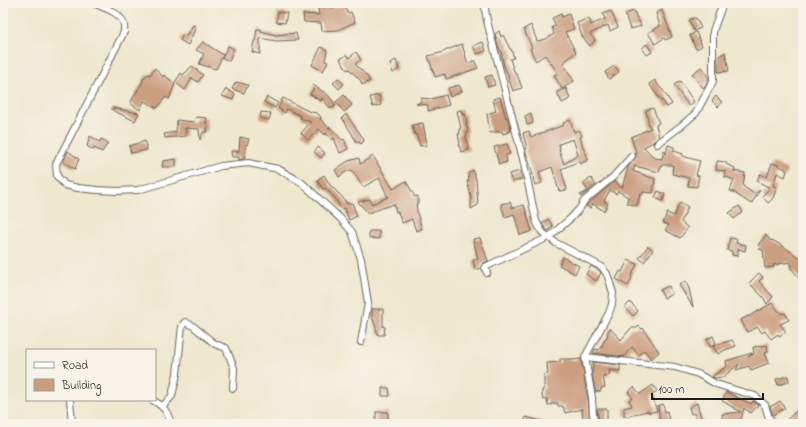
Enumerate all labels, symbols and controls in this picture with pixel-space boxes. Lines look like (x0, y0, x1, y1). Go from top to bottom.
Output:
legend (26, 349, 156, 401)
text: Road (62, 357, 88, 375)
scale bar (652, 375, 763, 401)
text: Building (61, 377, 101, 396)
text: 100 m (658, 381, 685, 399)

